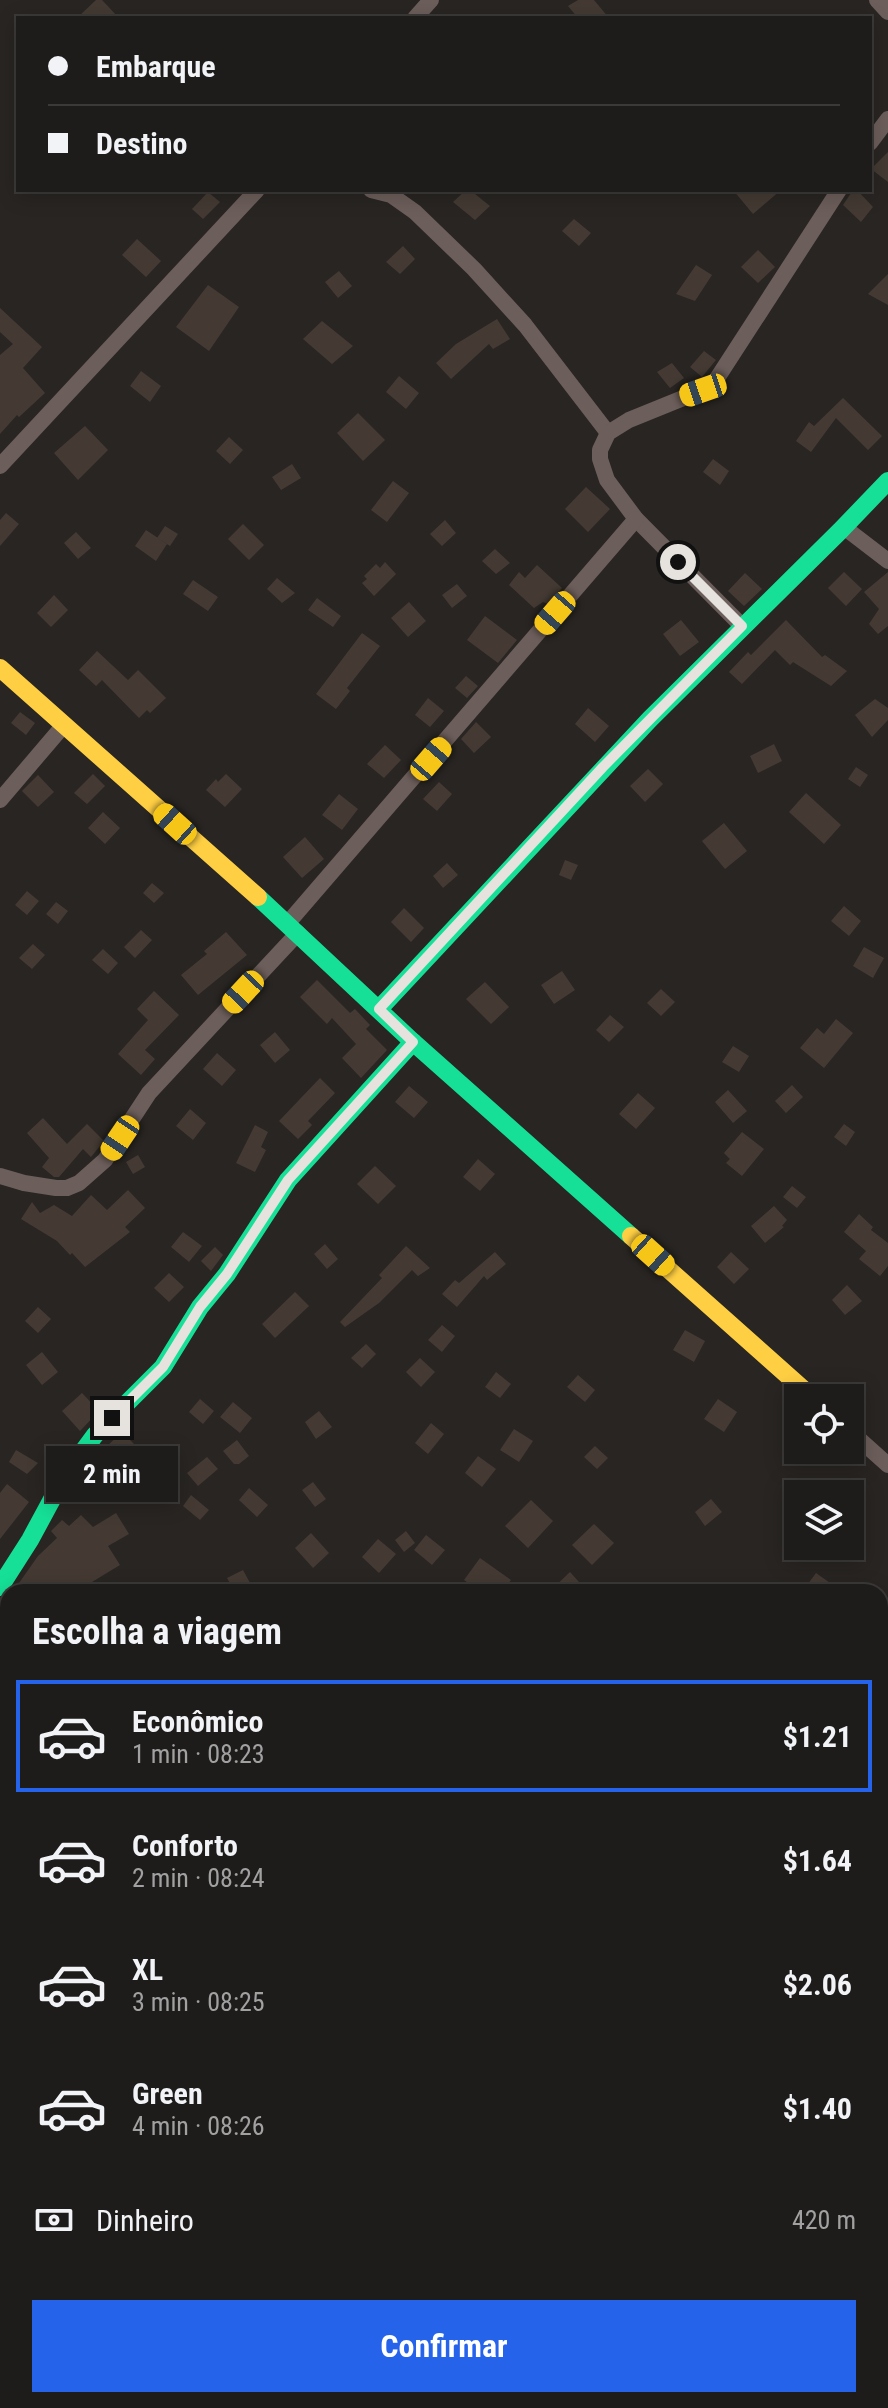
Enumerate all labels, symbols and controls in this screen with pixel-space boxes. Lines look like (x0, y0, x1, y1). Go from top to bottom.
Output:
text: Embarque (96, 49, 216, 84)
text: Destino (96, 126, 187, 161)
car (676, 371, 730, 409)
route start (660, 544, 696, 580)
car (530, 587, 580, 639)
car (406, 733, 456, 785)
car (149, 799, 201, 849)
car (218, 966, 268, 1018)
car (97, 1111, 143, 1165)
car (627, 1230, 679, 1280)
map controls (784, 1384, 864, 1560)
button: locate (784, 1384, 864, 1464)
route end (94, 1400, 130, 1436)
callout: 2 min (46, 1446, 178, 1502)
text: 2 min (83, 1459, 141, 1489)
button: layers (784, 1480, 864, 1560)
text: Escolha a viagem (32, 1611, 282, 1653)
icon: car (36, 1700, 108, 1772)
text: Econômico (132, 1704, 263, 1739)
text: $1.21 (783, 1719, 852, 1754)
text: 1 min · 08:23 (132, 1739, 265, 1769)
icon: car (36, 1824, 108, 1896)
text: Conforto (132, 1828, 238, 1863)
text: $1.64 (783, 1843, 852, 1878)
text: 2 min · 08:24 (132, 1863, 265, 1893)
icon: car (36, 1948, 108, 2020)
text: XL (132, 1952, 163, 1987)
text: $2.06 (783, 1967, 852, 2002)
text: 3 min · 08:25 (132, 1987, 265, 2017)
icon: car (36, 2072, 108, 2144)
text: Green (132, 2076, 203, 2111)
text: $1.40 (783, 2091, 852, 2126)
text: 4 min · 08:26 (132, 2111, 265, 2141)
icon: cash (32, 2198, 76, 2242)
text: Dinheiro (96, 2203, 194, 2238)
text: 420 m (792, 2205, 856, 2235)
button: Confirmar (32, 2300, 856, 2392)

